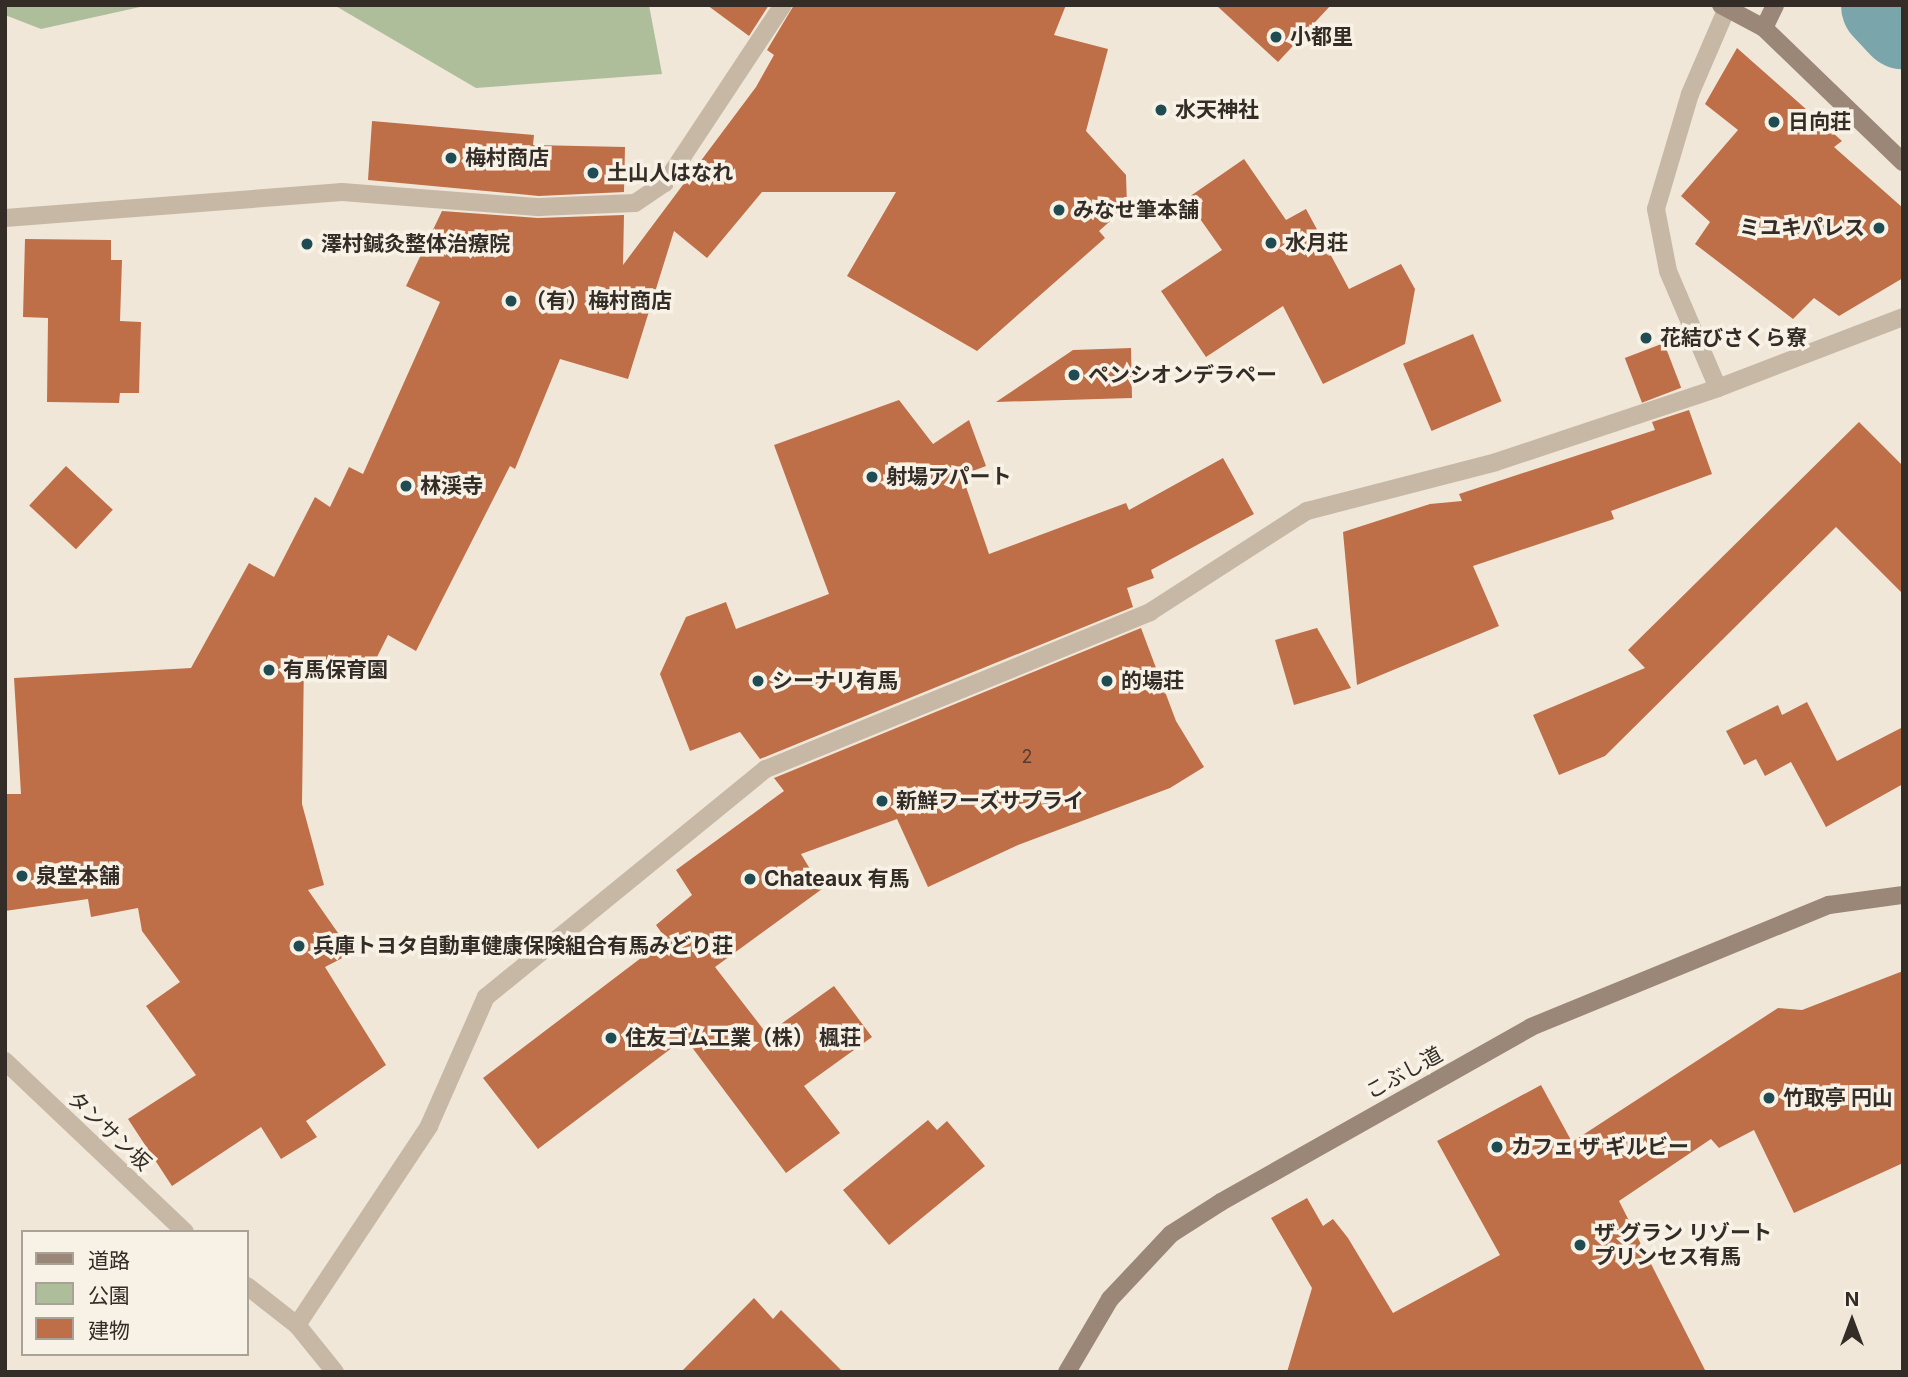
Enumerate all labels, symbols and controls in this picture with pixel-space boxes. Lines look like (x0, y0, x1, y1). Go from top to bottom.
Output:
place label: 小都里 (1290, 24, 1353, 50)
marker: 小都里 (1268, 29, 1284, 45)
place label: 水天神社 (1175, 97, 1259, 123)
marker: 水天神社 (1153, 102, 1169, 118)
place label: 日向荘 (1788, 109, 1851, 135)
marker: 日向荘 (1766, 114, 1782, 130)
place label: 梅村商店 (465, 145, 549, 171)
marker: 梅村商店 (443, 150, 459, 166)
place label: 土山人はなれ (607, 160, 733, 186)
marker: 土山人はなれ (585, 165, 601, 181)
place label: みなせ筆本舗 (1073, 197, 1199, 223)
marker: みなせ筆本舗 (1051, 202, 1067, 218)
place label: ミユキパレス (1739, 215, 1865, 241)
marker: ミユキパレス (1871, 220, 1887, 236)
place label: 水月荘 (1285, 230, 1348, 256)
place label: 澤村鍼灸整体治療院 (321, 231, 510, 257)
marker: 水月荘 (1263, 235, 1279, 251)
marker: 澤村鍼灸整体治療院 (299, 236, 315, 252)
place label: （有）梅村商店 (525, 288, 672, 314)
marker: （有）梅村商店 (503, 293, 519, 309)
place label: 花結びさくら寮 (1660, 325, 1807, 351)
marker: 花結びさくら寮 (1638, 330, 1654, 346)
place label: ペンシオンデラペー (1088, 362, 1277, 388)
marker: ペンシオンデラペー (1066, 367, 1082, 383)
place label: 射場アパート (886, 464, 1012, 490)
marker: 射場アパート (864, 469, 880, 485)
place label: 林渓寺 (420, 473, 483, 499)
marker: 林渓寺 (398, 478, 414, 494)
place label: 有馬保育園 (283, 657, 388, 683)
marker: 有馬保育園 (261, 662, 277, 678)
place label: シーナリ有馬 (772, 668, 898, 694)
place label: 的場荘 (1121, 668, 1184, 694)
marker: シーナリ有馬 (750, 673, 766, 689)
marker: 的場荘 (1099, 673, 1115, 689)
house number: 2 (1022, 746, 1032, 768)
place label: 新鮮フーズサプライ (896, 788, 1085, 814)
marker: 新鮮フーズサプライ (874, 793, 890, 809)
place label: 泉堂本舗 (36, 863, 120, 889)
place label: Chateaux 有馬 (764, 866, 909, 892)
marker: 泉堂本舗 (14, 868, 30, 884)
marker: Chateaux 有馬 (742, 871, 758, 887)
place label: 兵庫トヨタ自動車健康保険組合有馬みどり荘 (313, 933, 733, 959)
marker: 兵庫トヨタ自動車健康保険組合有馬みどり荘 (291, 938, 307, 954)
place label: 住友ゴム工業（株） 楓荘 (625, 1025, 861, 1051)
marker: 住友ゴム工業（株） 楓荘 (603, 1030, 619, 1046)
street label: こぶし道 (1361, 1042, 1447, 1104)
place label: 竹取亭 円山 (1783, 1085, 1893, 1111)
street label: タンサン坂 (62, 1086, 156, 1176)
marker: 竹取亭 円山 (1761, 1090, 1777, 1106)
place label: カフェ ザ ギルビー (1511, 1134, 1689, 1160)
marker: カフェ ザ ギルビー (1489, 1139, 1505, 1155)
place label: ザ グラン リゾート プリンセス有馬 (1594, 1220, 1772, 1270)
legend (21, 1230, 248, 1356)
marker: ザ グラン リゾート プリンセス有馬 (1572, 1237, 1588, 1253)
text: 道路 (88, 1248, 130, 1273)
text: 公園 (88, 1283, 130, 1308)
north arrow (1817, 1286, 1887, 1356)
text: N (1845, 1288, 1859, 1311)
text: 建物 (88, 1318, 130, 1343)

